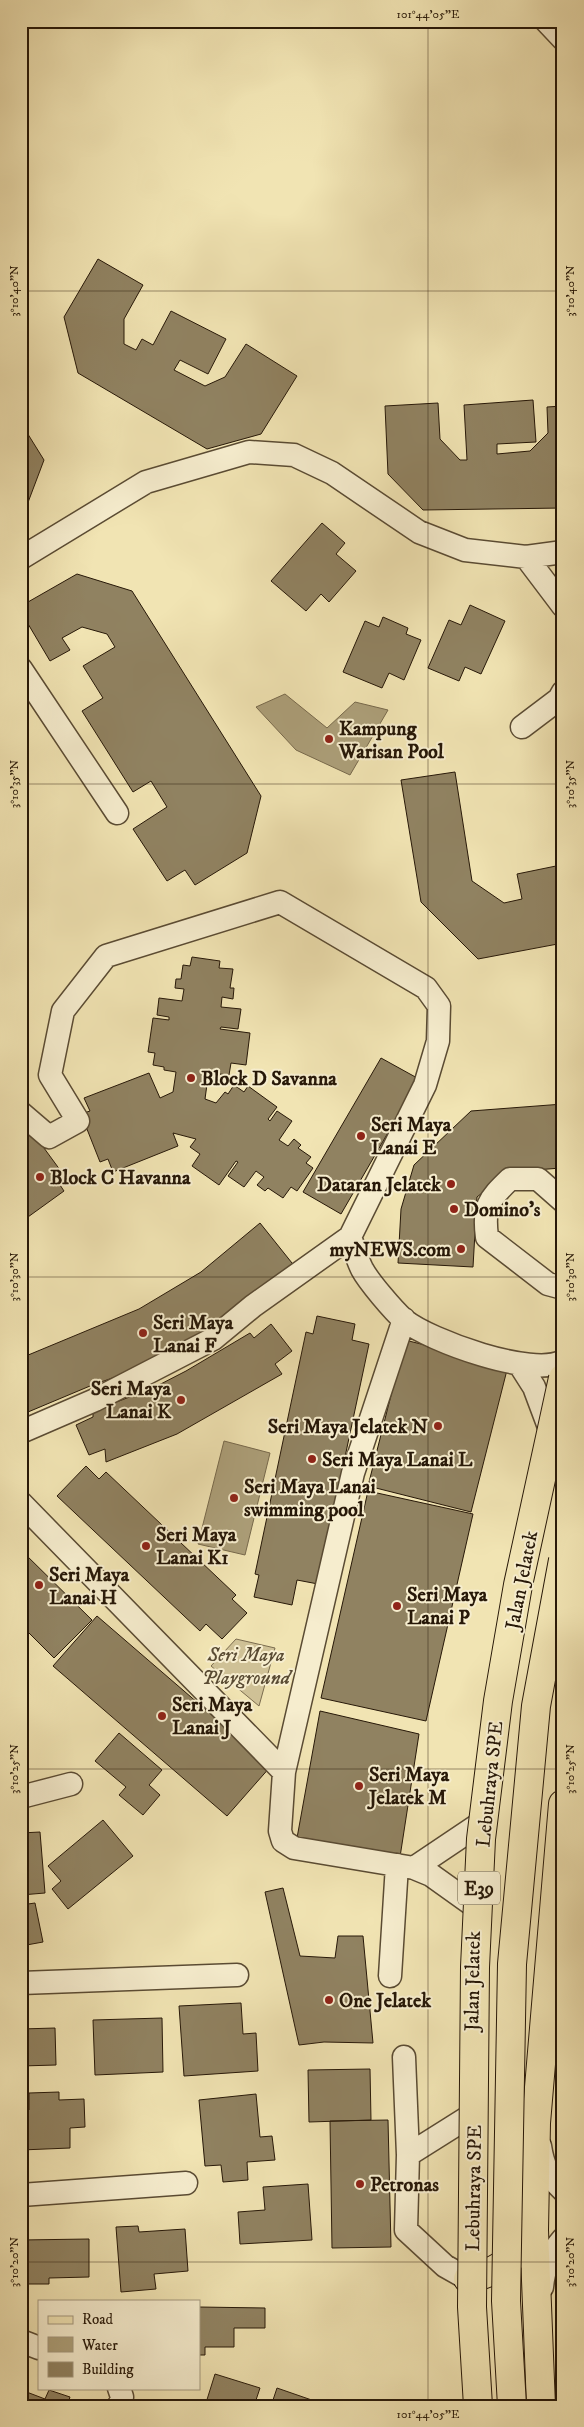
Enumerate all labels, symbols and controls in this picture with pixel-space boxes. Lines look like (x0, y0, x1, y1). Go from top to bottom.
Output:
text: 101°44'05"E (397, 7, 460, 22)
text: 3°10'40"N (7, 265, 22, 317)
text: 3°10'40"N (563, 265, 578, 317)
place label: Kampung Warisan Pool (338, 717, 445, 765)
marker: Kampung Warisan Pool (323, 733, 335, 745)
text: 3°10'35"N (7, 760, 22, 808)
text: 3°10'35"N (563, 760, 578, 808)
place label: Block D Savanna (201, 1067, 337, 1092)
marker: Block D Savanna (185, 1072, 197, 1084)
place label: Seri Maya Lanai E (371, 1113, 452, 1161)
marker: Seri Maya Lanai E (355, 1130, 367, 1142)
place label: Block C Havanna (50, 1166, 191, 1191)
marker: Block C Havanna (34, 1171, 46, 1183)
place label: Dataran Jelatek (317, 1173, 442, 1198)
marker: Dataran Jelatek (445, 1178, 457, 1190)
place label: Domino's (464, 1198, 541, 1223)
marker: Domino's (448, 1203, 460, 1215)
place label: myNEWS.com (330, 1238, 451, 1263)
marker: myNEWS.com (455, 1243, 467, 1255)
text: 3°10'30"N (7, 1252, 22, 1301)
text: 3°10'30"N (563, 1252, 578, 1301)
place label: Seri Maya Lanai F (153, 1311, 234, 1359)
marker: Seri Maya Lanai F (137, 1327, 149, 1339)
place label: Seri Maya Lanai K (91, 1377, 172, 1425)
marker: Seri Maya Lanai K (175, 1394, 187, 1406)
place label: Seri Maya Jelatek N (268, 1415, 429, 1440)
marker: Seri Maya Jelatek N (432, 1420, 444, 1432)
place label: Seri Maya Lanai L (322, 1448, 473, 1473)
marker: Seri Maya Lanai L (306, 1453, 318, 1465)
place label: Seri Maya Lanai swimming pool (244, 1475, 376, 1523)
marker: Seri Maya Lanai swimming pool (228, 1492, 240, 1504)
place label: Seri Maya Lanai K1 (156, 1523, 237, 1571)
street label: Jalan Jelatek (500, 1529, 544, 1634)
marker: Seri Maya Lanai K1 (140, 1540, 152, 1552)
place label: Seri Maya Lanai H (49, 1563, 130, 1611)
marker: Seri Maya Lanai H (33, 1579, 45, 1591)
place label: Seri Maya Lanai P (407, 1583, 488, 1631)
marker: Seri Maya Lanai P (391, 1600, 403, 1612)
park label: Seri Maya Playground (202, 1643, 294, 1691)
place label: Seri Maya Lanai J (172, 1693, 253, 1741)
marker: Seri Maya Lanai J (156, 1710, 168, 1722)
street label: Lebuhraya SPE (471, 1720, 510, 1848)
text: 3°10'25"N (7, 1744, 22, 1794)
text: 3°10'25"N (563, 1744, 578, 1794)
place label: Seri Maya Jelatek M (367, 1763, 450, 1811)
marker: Seri Maya Jelatek M (353, 1780, 365, 1792)
road number: E39 (458, 1872, 500, 1905)
street label: Jalan Jelatek (460, 1931, 487, 2033)
place label: One Jelatek (339, 1989, 432, 2014)
marker: One Jelatek (323, 1994, 335, 2006)
street label: Lebuhraya SPE (461, 2125, 488, 2252)
place label: Petronas (370, 2173, 439, 2198)
marker: Petronas (354, 2178, 366, 2190)
text: 3°10'20"N (7, 2237, 22, 2287)
text: 3°10'20"N (563, 2237, 578, 2287)
legend (38, 2300, 200, 2390)
text: Road (82, 2310, 114, 2329)
text: Water (81, 2336, 118, 2355)
text: Building (82, 2360, 134, 2379)
text: 101°44'05"E (397, 2407, 460, 2422)

